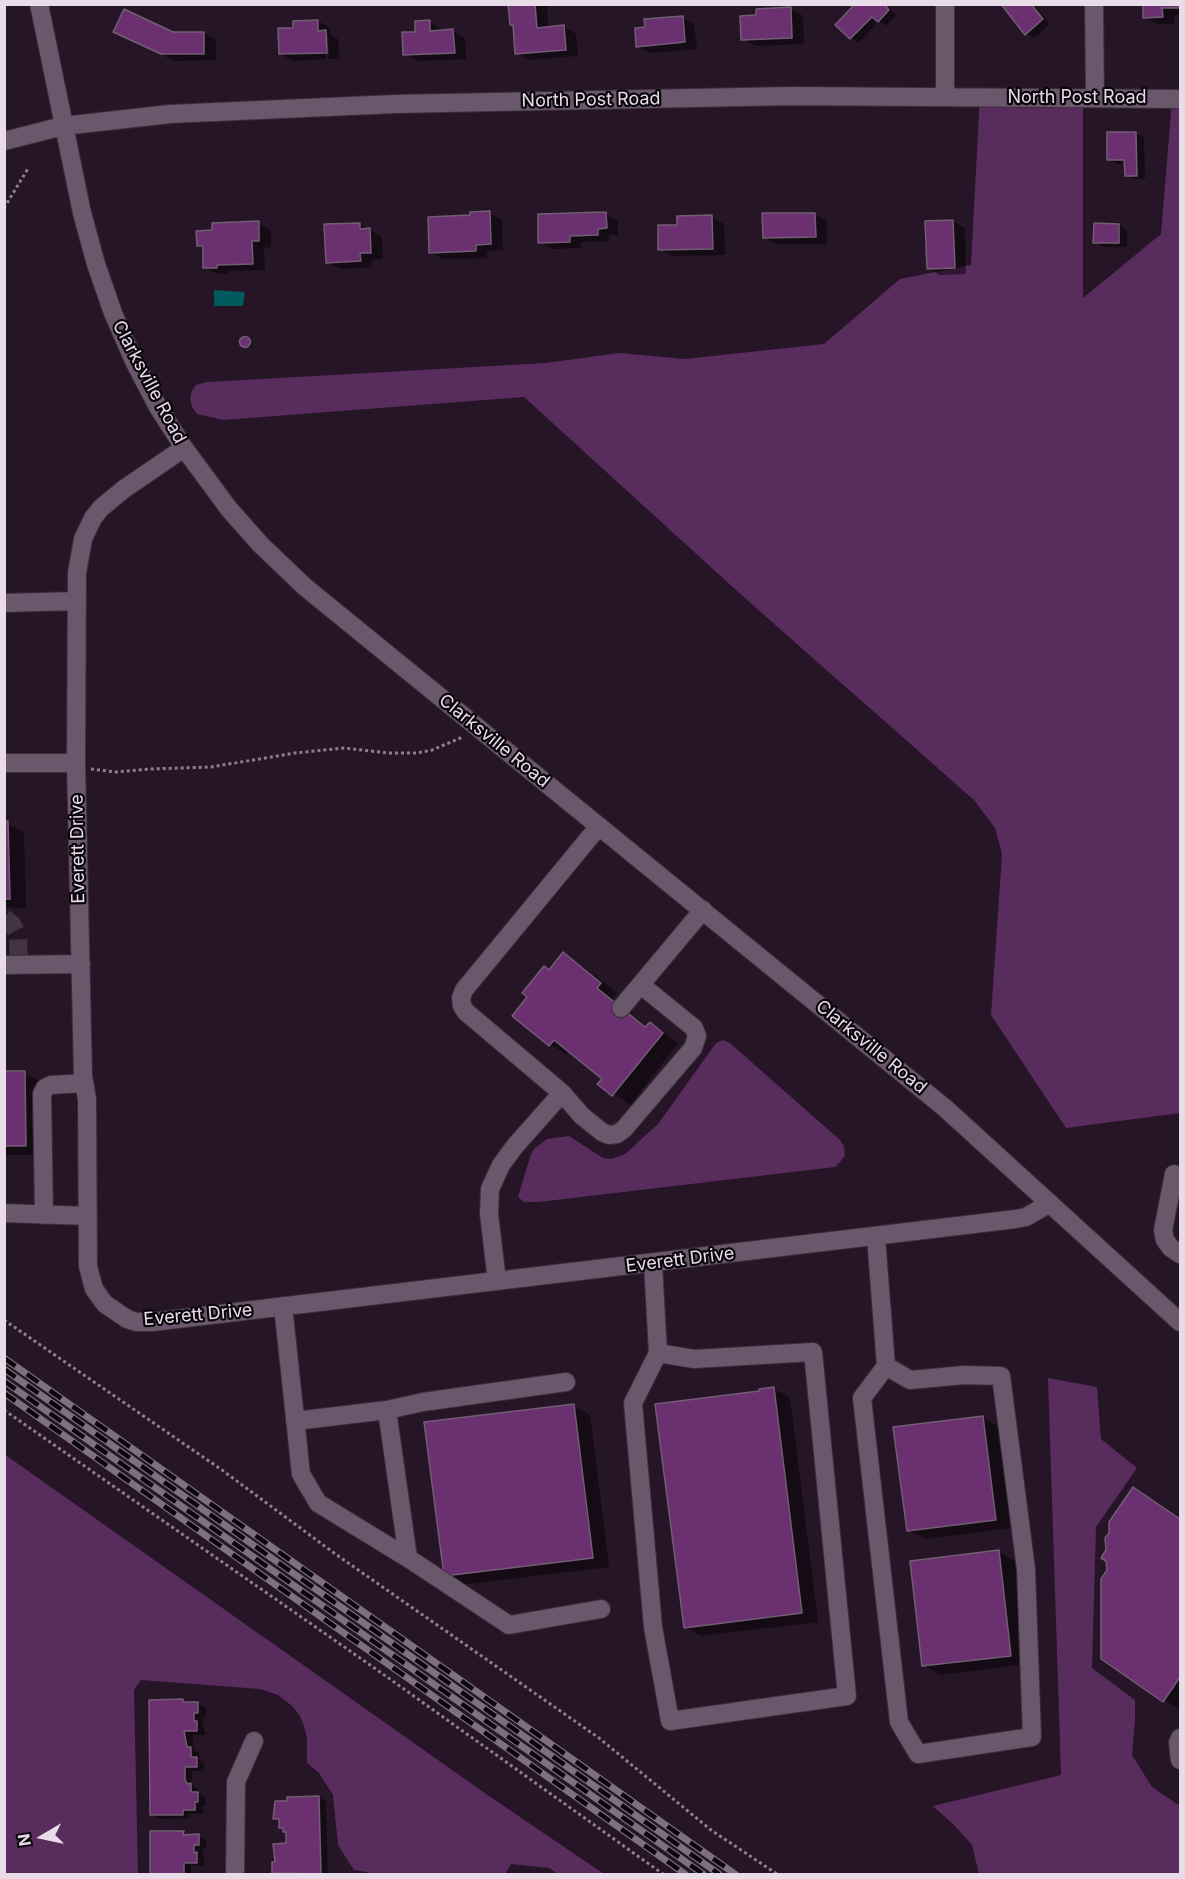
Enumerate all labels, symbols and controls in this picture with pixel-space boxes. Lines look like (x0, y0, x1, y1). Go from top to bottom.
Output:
street label: North Post Road (1007, 87, 1147, 109)
street label: North Post Road (521, 88, 661, 112)
street label: Clarksville Road (107, 317, 191, 447)
street label: Clarksville Road (434, 690, 554, 792)
street label: Everett Drive (66, 794, 90, 904)
street label: Clarksville Road (811, 996, 931, 1098)
street label: Everett Drive (625, 1243, 735, 1277)
street label: Everett Drive (143, 1299, 253, 1331)
north arrow (12, 1807, 72, 1867)
text: N (13, 1832, 35, 1847)

